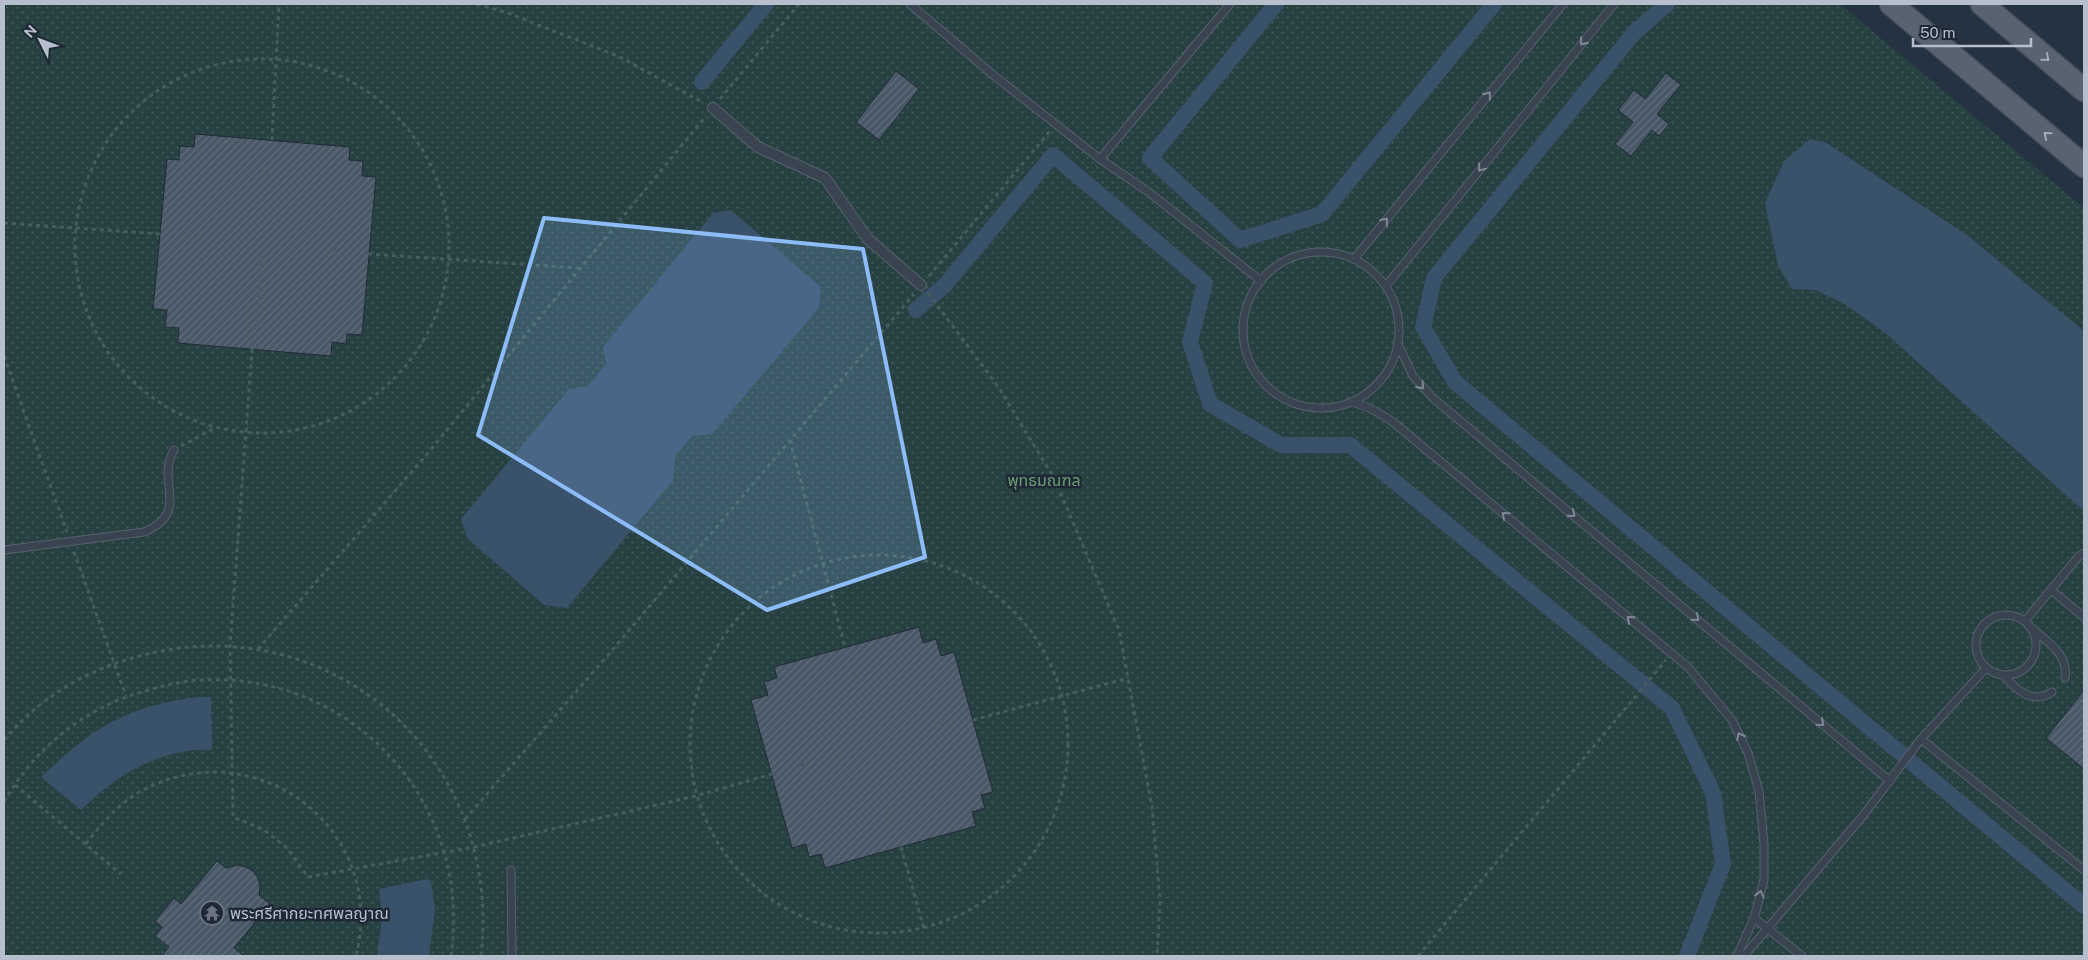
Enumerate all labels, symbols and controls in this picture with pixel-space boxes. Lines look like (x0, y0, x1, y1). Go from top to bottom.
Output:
north arrow (15, 15, 65, 65)
scale bar (1913, 15, 2030, 47)
text: N (21, 22, 40, 41)
text: 50 m (1920, 24, 1955, 41)
one-way arrow (1580, 36, 1589, 45)
one-way arrow (2040, 52, 2049, 61)
one-way arrow (1482, 92, 1491, 101)
one-way arrow (2044, 132, 2053, 140)
one-way arrow (1478, 162, 1486, 171)
one-way arrow (1379, 218, 1387, 227)
one-way arrow (1415, 381, 1424, 390)
park label: พุทธมณฑล (1007, 471, 1081, 490)
one-way arrow (1566, 508, 1575, 517)
one-way arrow (1501, 511, 1510, 520)
one-way arrow (1690, 613, 1699, 621)
one-way arrow (1626, 616, 1635, 625)
one-way arrow (1815, 717, 1824, 726)
one-way arrow (1736, 732, 1746, 741)
one-way arrow (1754, 890, 1765, 899)
temple icon: พระศรีศากยะทศพลญาณ (199, 900, 225, 926)
place label: พระศรีศากยะทศพลญาณ (230, 904, 389, 923)

